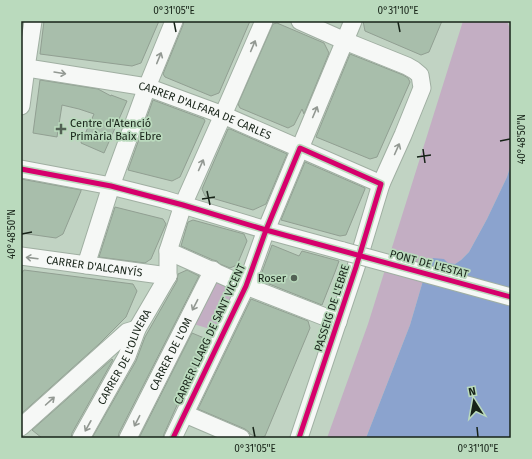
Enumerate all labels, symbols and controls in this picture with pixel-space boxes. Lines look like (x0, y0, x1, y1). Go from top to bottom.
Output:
text: 0°31'05"E (153, 5, 195, 17)
text: 0°31'10"E (377, 5, 419, 17)
one-way arrow (250, 41, 257, 53)
one-way arrow (156, 52, 163, 64)
one-way arrow (53, 70, 66, 78)
street label: CARRER D'ALFARA DE CARLES (138, 79, 273, 142)
one-way arrow (312, 107, 319, 119)
text: 40°48'50"N (516, 114, 528, 164)
place label: Centre d'Atenció Primària Baix Ebre (70, 117, 162, 143)
marker: Centre d'Atenció Primària Baix Ebre (55, 123, 67, 135)
one-way arrow (394, 143, 401, 155)
one-way arrow (198, 160, 205, 172)
text: 40°48'50"N (6, 209, 18, 259)
street label: PONT DE L'ESTAT (388, 247, 470, 281)
street label: CARRER D'ALCANYÍS (45, 253, 143, 279)
one-way arrow (26, 254, 39, 262)
street label: CARRER LLARG DE SANT VICENT (172, 261, 249, 406)
street label: PASSEIG DE L'EBRE (312, 263, 352, 353)
place label: Roser (258, 272, 287, 285)
marker: Roser (289, 273, 299, 283)
one-way arrow (191, 299, 199, 311)
street label: CARRER DE L'OLIVERA (95, 306, 154, 407)
street label: CARRER DE L'OM (147, 315, 194, 393)
north arrow (454, 381, 494, 421)
text: N (467, 385, 477, 399)
one-way arrow (45, 397, 55, 406)
one-way arrow (133, 415, 140, 427)
one-way arrow (83, 420, 91, 432)
text: 0°31'05"E (234, 443, 276, 455)
text: 0°31'10"E (457, 443, 499, 455)

